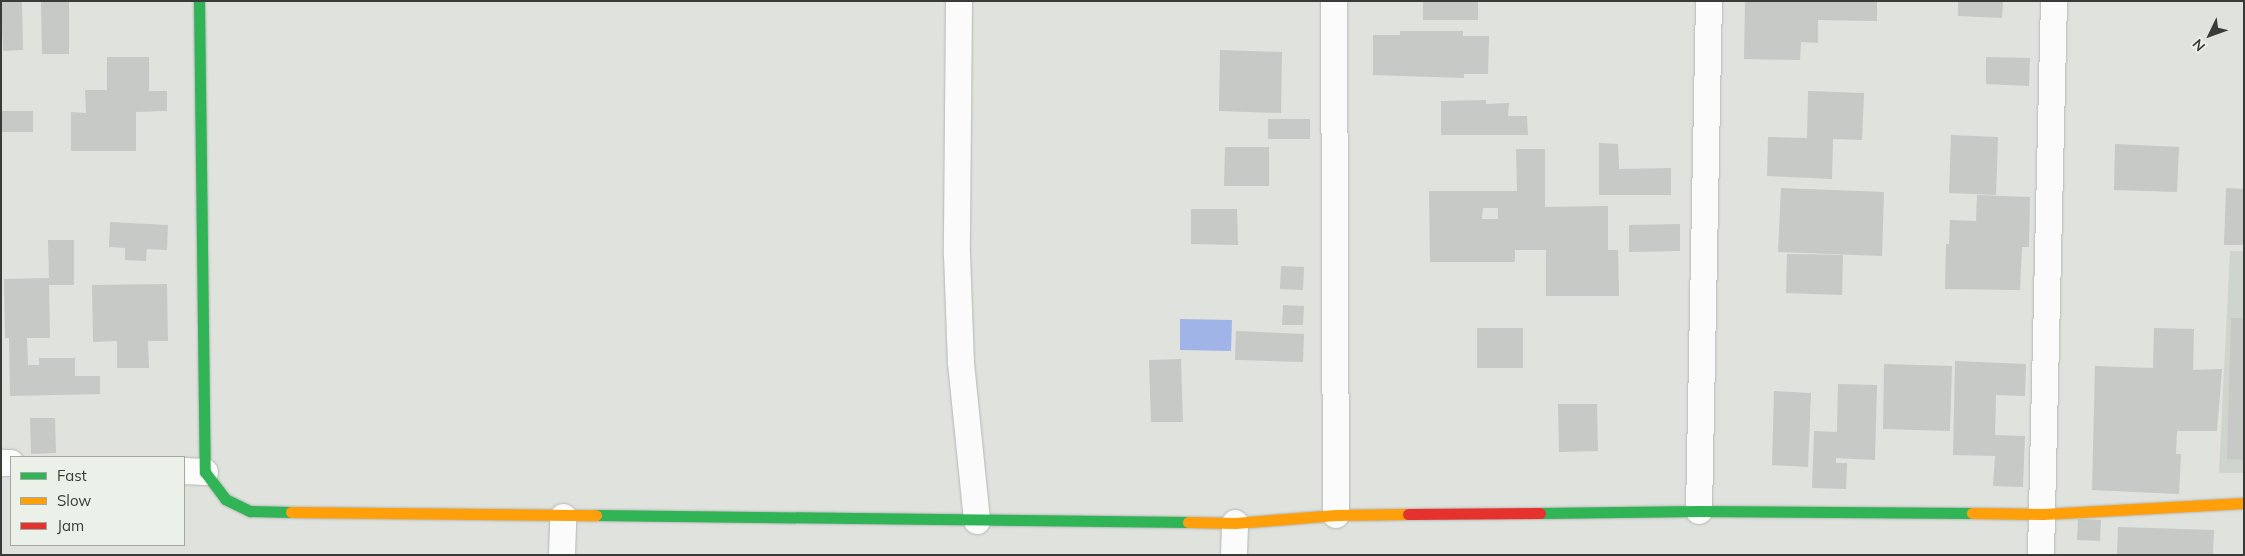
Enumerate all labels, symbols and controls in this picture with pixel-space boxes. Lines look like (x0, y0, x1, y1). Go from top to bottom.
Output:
north arrow (2185, 10, 2235, 60)
text: N (2189, 35, 2209, 55)
legend (10, 456, 185, 546)
text: Fast (57, 466, 87, 485)
text: Slow (57, 491, 91, 510)
text: Jam (57, 516, 84, 535)

